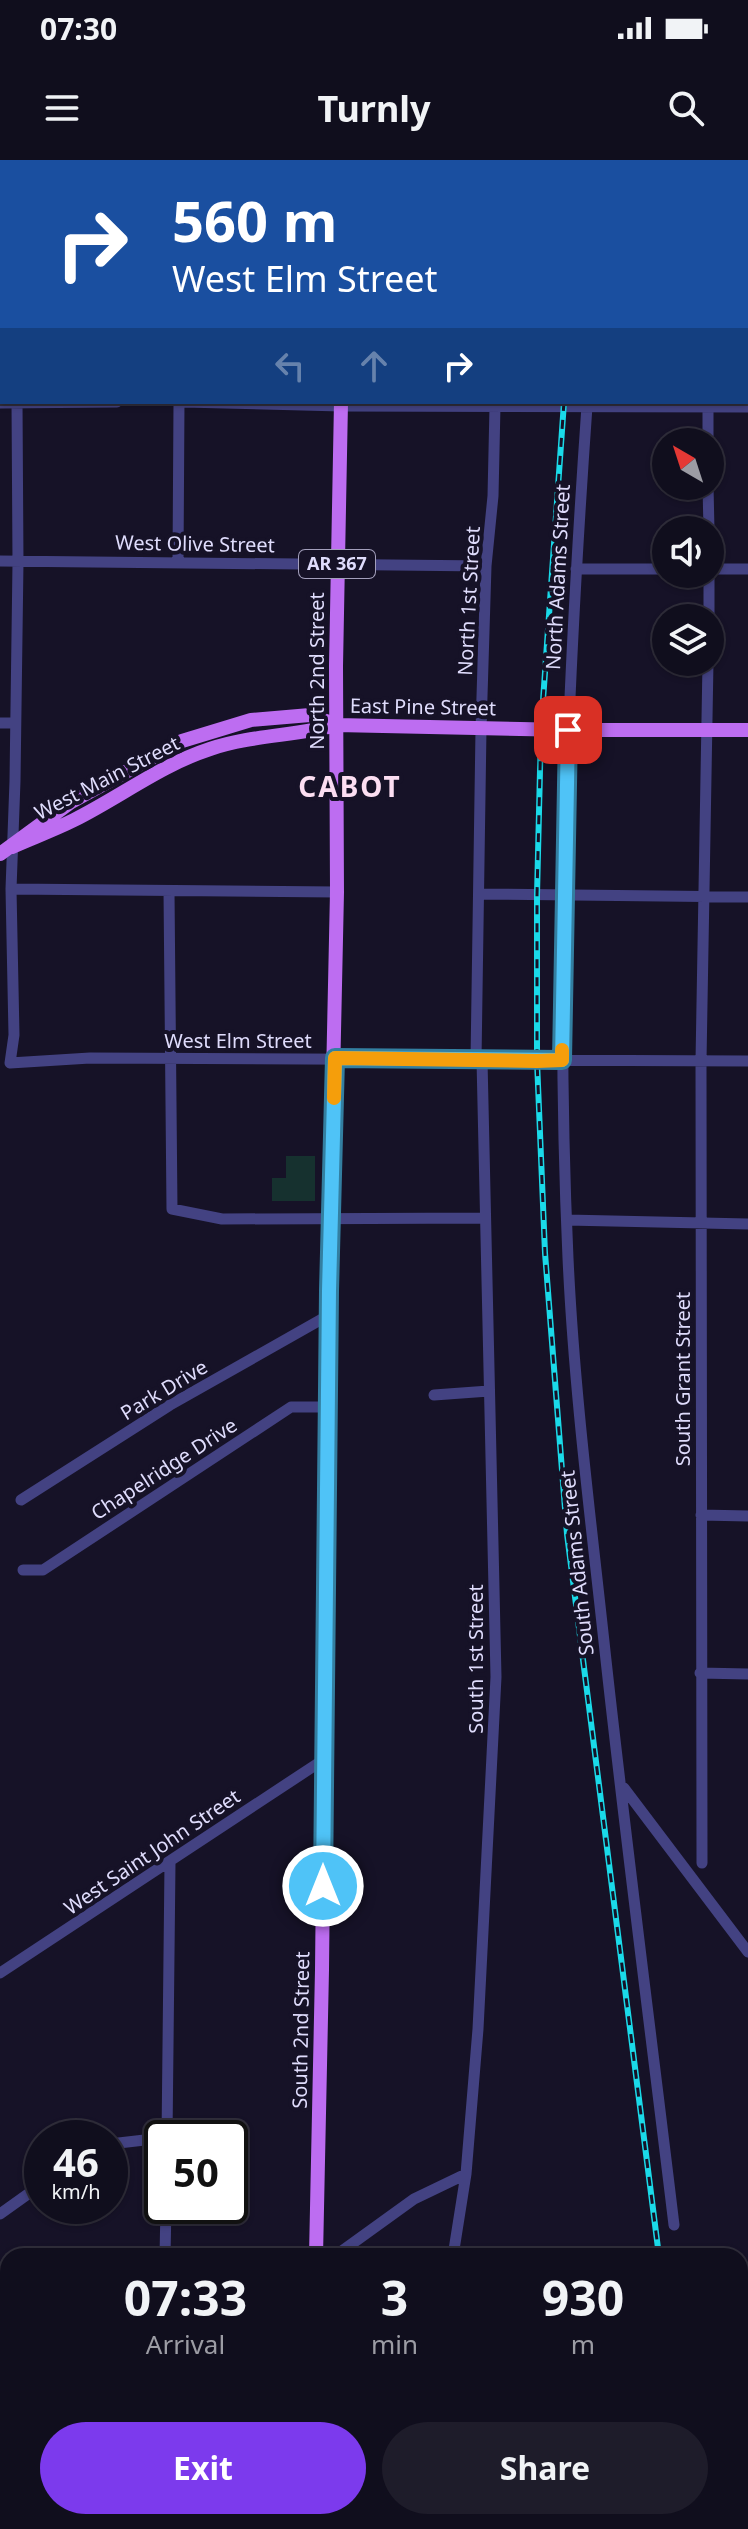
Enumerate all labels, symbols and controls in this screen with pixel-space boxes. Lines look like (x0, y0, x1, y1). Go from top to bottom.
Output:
text: 07:30 (40, 8, 117, 49)
text: Turnly (317, 84, 431, 133)
icon: menu (40, 86, 84, 130)
icon: search (664, 86, 708, 130)
text: 560 m (172, 182, 337, 258)
icon: right (40, 192, 144, 296)
text: West Elm Street (172, 254, 438, 303)
icon: left (268, 344, 312, 388)
icon: ahead (352, 344, 396, 388)
icon: right (436, 344, 480, 388)
north arrow (652, 428, 724, 500)
map controls (652, 428, 724, 676)
street label: North Adams Street (539, 483, 576, 671)
button: sound (652, 516, 724, 588)
street label: North 1st Street (451, 526, 486, 676)
street label: West Olive Street (115, 529, 275, 558)
road number: AR 367 (299, 550, 375, 578)
street label: North 2nd Street (303, 592, 330, 750)
button: layers (652, 604, 724, 676)
street label: East Pine Street (350, 692, 496, 721)
pin (534, 696, 602, 764)
icon: arrive (546, 708, 590, 752)
street label: West Main Street (30, 729, 184, 826)
district label: CABOT (298, 767, 402, 805)
street label: West Elm Street (164, 1027, 312, 1054)
street label: South Grant Street (669, 1292, 696, 1466)
street label: Park Drive (115, 1353, 212, 1426)
street label: Chapelridge Drive (86, 1411, 242, 1526)
street label: South Adams Street (553, 1469, 600, 1657)
street label: South 1st Street (462, 1584, 489, 1734)
street label: West Saint John Street (58, 1783, 245, 1921)
position arrow (281, 1844, 365, 1928)
street label: South 2nd Street (286, 1951, 315, 2109)
speed limit sign: 50 (144, 2120, 248, 2224)
text: 46 (53, 2134, 99, 2189)
text: km/h (51, 2178, 101, 2205)
text: 07:33 (124, 2265, 247, 2330)
text: 3 (381, 2265, 408, 2330)
text: 930 (542, 2265, 624, 2330)
text: Arrival (146, 2326, 225, 2362)
text: min (371, 2326, 418, 2362)
text: m (571, 2326, 595, 2362)
button: Exit (40, 2422, 366, 2514)
button: Share (382, 2422, 708, 2514)

